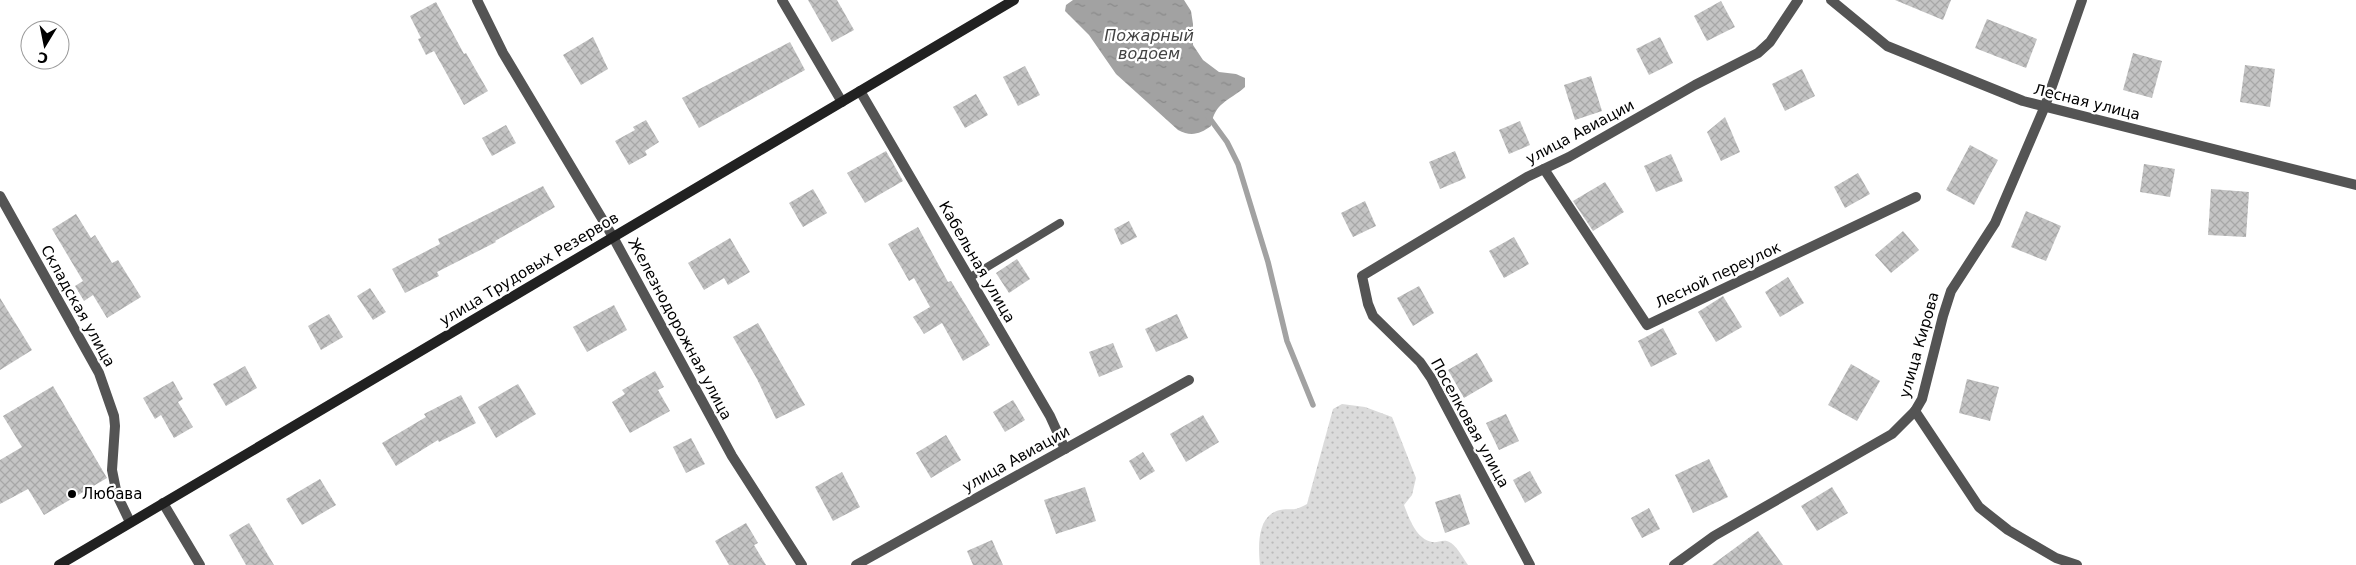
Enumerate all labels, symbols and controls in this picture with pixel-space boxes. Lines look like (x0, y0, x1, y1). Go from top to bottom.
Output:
north arrow (20, 20, 70, 70)
water label: Пожарный водоем (1104, 26, 1194, 63)
text: С (36, 49, 49, 67)
street label: Лесная улица (2032, 80, 2142, 124)
street label: улица Авиации (1523, 96, 1637, 168)
street label: Кабельная улица (935, 198, 1019, 326)
street label: улица Трудовых Резервов (436, 208, 622, 330)
street label: Железнодорожная улица (624, 235, 736, 423)
street label: Лесной переулок (1652, 238, 1784, 312)
street label: Складская улица (37, 242, 119, 370)
street label: улица Кирова (1895, 290, 1943, 400)
street label: Поселковая улица (1427, 355, 1513, 491)
street label: улица Авиации (959, 422, 1073, 496)
place label: Любава (82, 485, 142, 503)
marker: Любава (66, 488, 78, 500)

